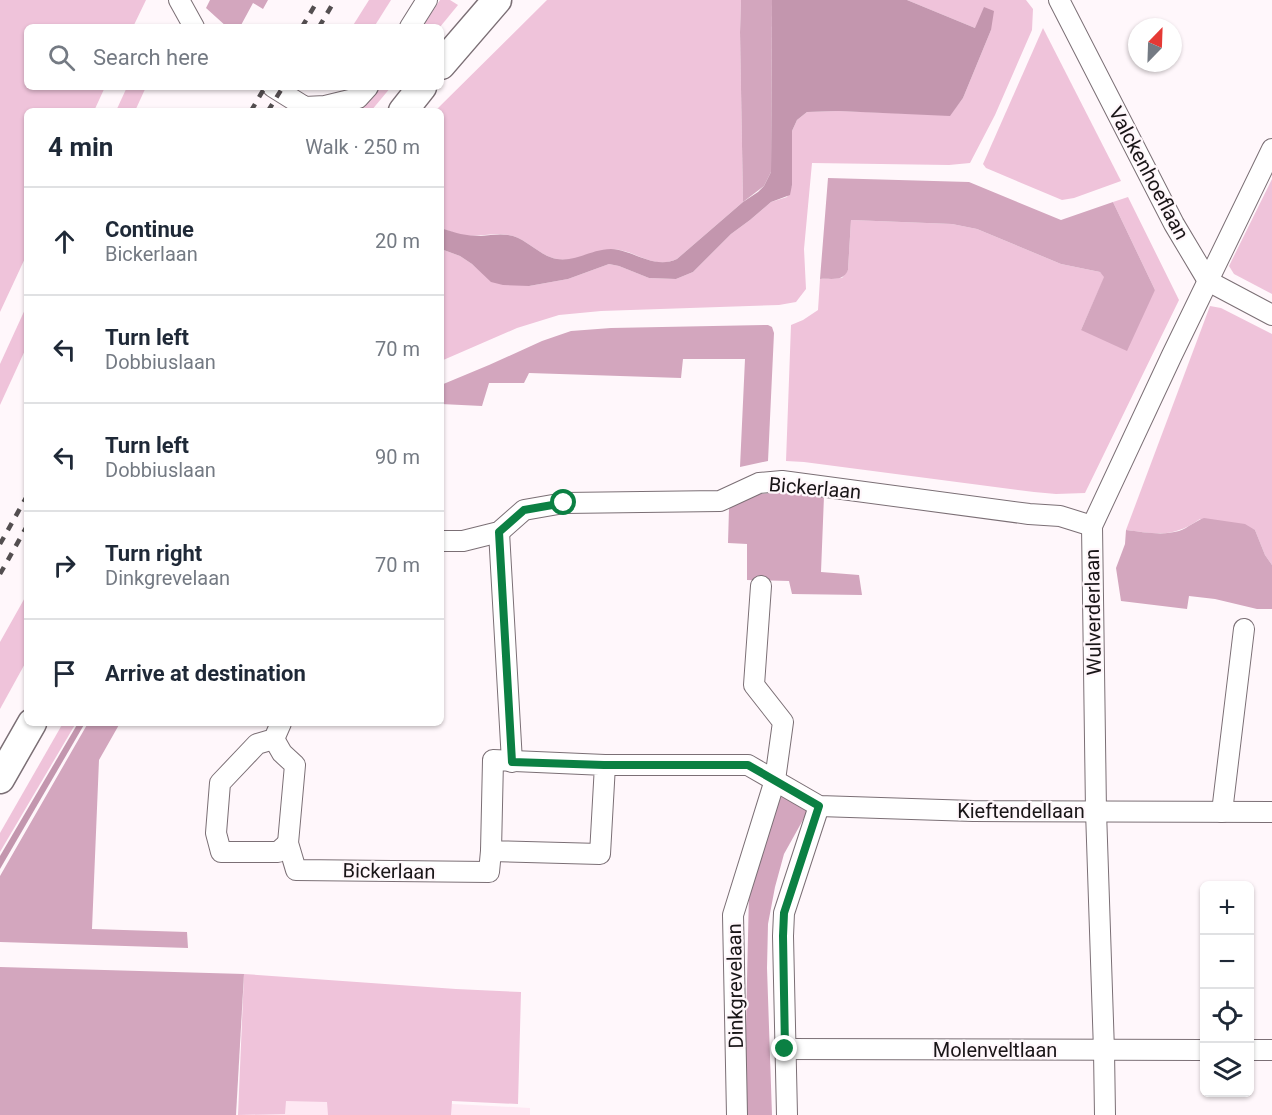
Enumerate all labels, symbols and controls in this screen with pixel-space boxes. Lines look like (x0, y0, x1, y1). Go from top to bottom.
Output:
north arrow (1128, 18, 1182, 72)
search box (24, 24, 444, 90)
icon: search (45, 41, 78, 74)
text: Search here (93, 45, 209, 70)
street label: Valckenhoeflaan (1104, 102, 1194, 244)
text: 4 min (48, 132, 113, 162)
text: Walk · 250 m (305, 135, 420, 159)
text: Continue (105, 217, 194, 242)
icon: ahead (48, 225, 81, 258)
text: 20 m (375, 229, 420, 253)
text: Bickerlaan (105, 242, 198, 266)
text: Turn left (105, 325, 189, 350)
icon: left (48, 333, 81, 366)
text: 70 m (375, 337, 420, 361)
text: Dobbiuslaan (105, 350, 216, 374)
text: Turn left (105, 433, 189, 458)
icon: left (48, 441, 81, 474)
text: 90 m (375, 445, 420, 469)
text: Dobbiuslaan (105, 458, 216, 482)
street label: Bickerlaan (768, 472, 862, 504)
route start (550, 489, 576, 515)
text: Turn right (105, 541, 202, 566)
icon: right (48, 549, 81, 582)
street label: Wulverderlaan (1080, 549, 1106, 675)
text: 70 m (375, 553, 420, 577)
text: Dinkgrevelaan (105, 566, 230, 590)
icon: arrive (48, 657, 81, 690)
text: Arrive at destination (105, 661, 306, 686)
street label: Kieftendellaan (957, 799, 1085, 823)
street label: Bickerlaan (342, 858, 436, 884)
map controls (1200, 881, 1254, 1097)
button: + (1200, 881, 1254, 935)
street label: Dinkgrevelaan (722, 923, 748, 1049)
button: − (1200, 935, 1254, 989)
button: locate (1200, 989, 1254, 1043)
route end (771, 1035, 797, 1061)
street label: Molenveltlaan (933, 1038, 1057, 1062)
button: layers (1200, 1043, 1254, 1097)

